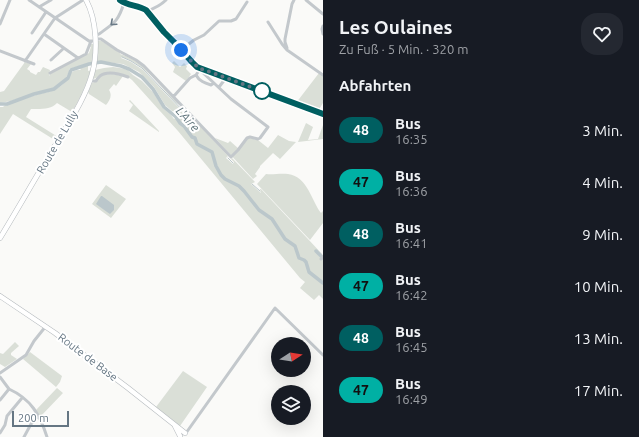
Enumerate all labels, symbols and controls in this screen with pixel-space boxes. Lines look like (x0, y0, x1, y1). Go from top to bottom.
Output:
button: heart (581, 13, 623, 55)
text: Les Oulaines (339, 16, 453, 38)
one-way arrow (111, 18, 118, 25)
your location (171, 40, 191, 60)
text: Zu Fuß · 5 Min. · 320 m (339, 42, 468, 56)
text: Abfahrten (339, 77, 411, 94)
unlabelled marker (253, 82, 271, 100)
water label: L'Aire (174, 104, 202, 134)
street label: Route de Lully (34, 108, 80, 175)
text: Bus (395, 115, 421, 132)
text: 48 (353, 122, 369, 138)
text: 3 Min. (582, 122, 623, 139)
text: 16:35 (395, 132, 428, 146)
text: Bus (395, 167, 421, 184)
text: 47 (353, 174, 369, 190)
text: 4 Min. (582, 174, 623, 191)
text: 16:36 (395, 184, 428, 198)
text: Bus (395, 219, 421, 236)
text: 48 (353, 226, 369, 242)
text: 9 Min. (582, 226, 623, 243)
text: 16:41 (395, 236, 428, 250)
text: Bus (395, 271, 421, 288)
text: 47 (353, 278, 369, 294)
text: 10 Min. (574, 278, 623, 295)
text: 16:42 (395, 288, 428, 302)
text: Bus (395, 323, 421, 340)
text: 48 (353, 330, 369, 346)
text: 13 Min. (574, 330, 623, 347)
street label: Route de Base (56, 331, 120, 383)
north arrow (271, 337, 311, 377)
map controls (271, 337, 311, 425)
text: 16:45 (395, 340, 428, 354)
text: Bus (395, 375, 421, 392)
text: 47 (353, 382, 369, 398)
text: 17 Min. (574, 382, 623, 399)
button: layers (271, 385, 311, 425)
text: 16:49 (395, 392, 428, 406)
scale bar (12, 409, 69, 428)
text: 200 m (18, 412, 49, 424)

